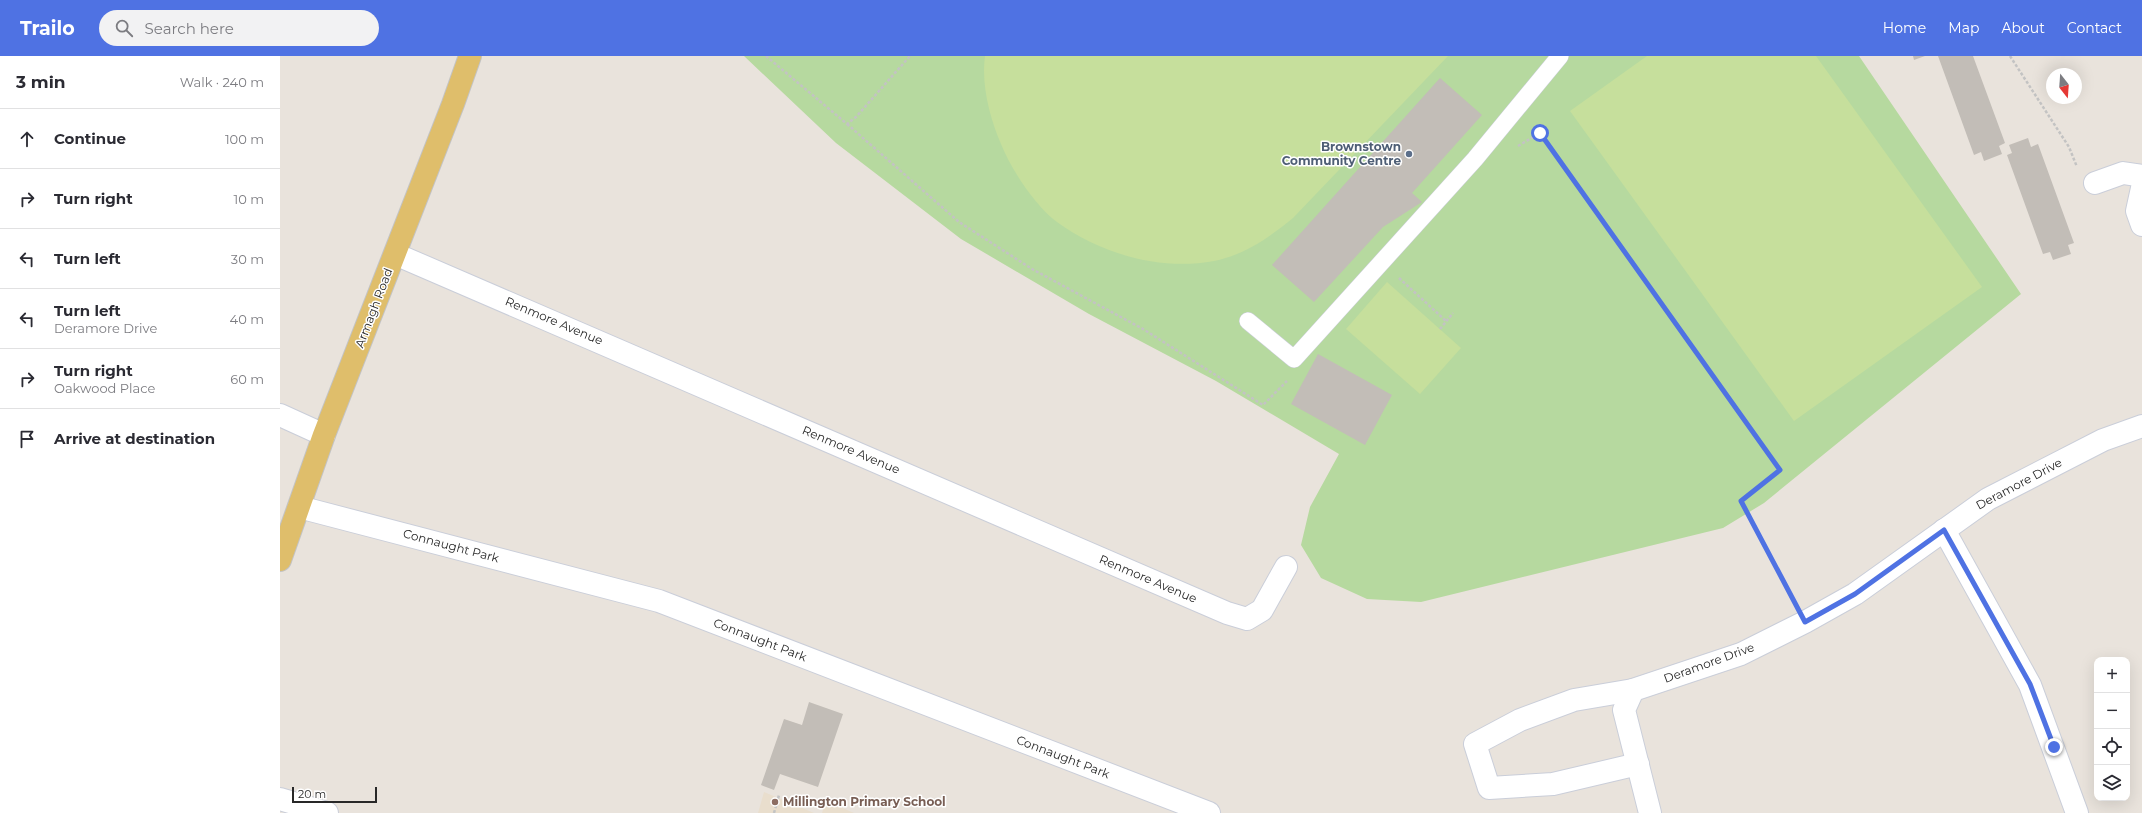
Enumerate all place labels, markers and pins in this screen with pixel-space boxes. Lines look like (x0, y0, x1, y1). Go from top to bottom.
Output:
place label: Brownstown Community Centre (1282, 139, 1401, 168)
marker: Brownstown Community Centre (1404, 149, 1414, 159)
place label: Millington Primary School (783, 794, 946, 809)
marker: Millington Primary School (770, 797, 780, 807)

